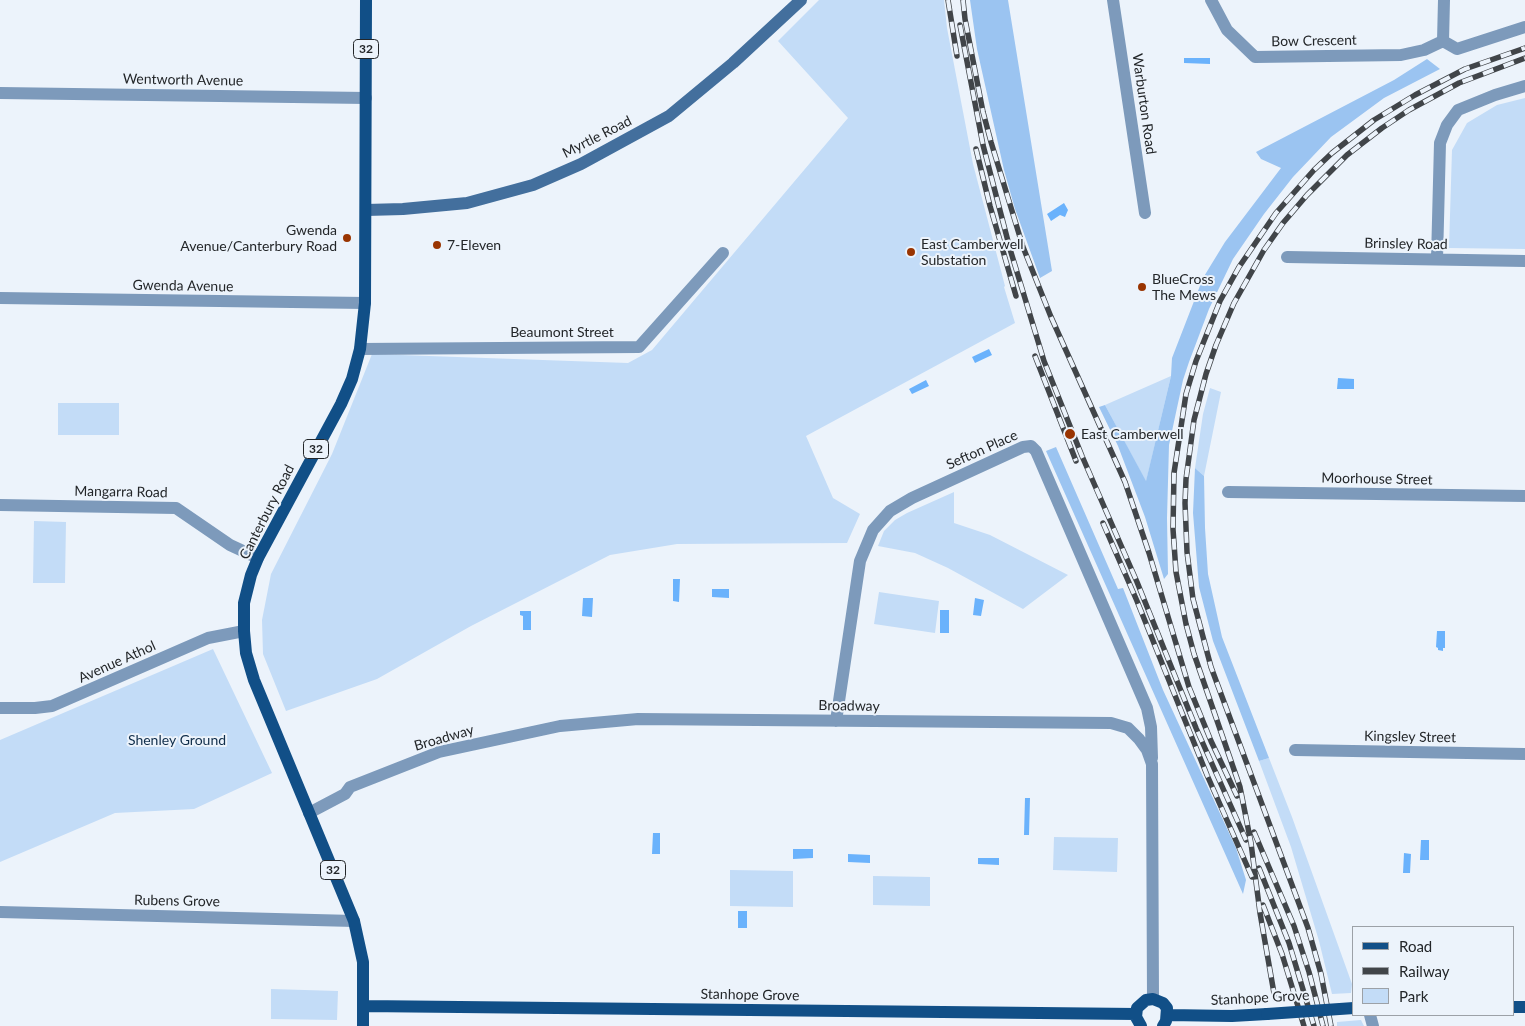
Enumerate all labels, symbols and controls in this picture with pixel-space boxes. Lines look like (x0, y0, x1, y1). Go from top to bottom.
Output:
street label: Bow Crescent (1271, 32, 1357, 50)
road number: 32 (354, 40, 378, 59)
street label: Warburton Road (1129, 52, 1159, 156)
street label: Wentworth Avenue (123, 71, 243, 89)
street label: Myrtle Road (560, 112, 634, 162)
place label: Gwenda Avenue/Canterbury Road (180, 222, 337, 254)
marker: Gwenda Avenue/Canterbury Road (341, 232, 353, 244)
street label: Brinsley Road (1364, 235, 1448, 253)
place label: East Camberwell Substation (921, 236, 1024, 268)
place label: 7-Eleven (447, 237, 501, 253)
marker: 7-Eleven (431, 239, 443, 251)
marker: East Camberwell Substation (905, 246, 917, 258)
place label: BlueCross The Mews (1152, 271, 1216, 304)
street label: Gwenda Avenue (132, 277, 234, 295)
marker: BlueCross The Mews (1136, 281, 1148, 293)
street label: Beaumont Street (510, 324, 614, 340)
place label: East Camberwell (1081, 426, 1184, 442)
street label: Sefton Place (944, 427, 1020, 473)
marker: East Camberwell (1063, 427, 1077, 441)
road number: 32 (304, 439, 328, 458)
street label: Canterbury Road (236, 462, 298, 562)
street label: Moorhouse Street (1321, 470, 1433, 488)
street label: Mangarra Road (74, 483, 168, 501)
street label: Avenue Athol (76, 637, 158, 687)
street label: Broadway (818, 697, 880, 715)
street label: Broadway (412, 721, 476, 755)
street label: Kingsley Street (1364, 728, 1456, 746)
park label: Shenley Ground (128, 732, 226, 748)
road number: 32 (320, 860, 346, 880)
street label: Rubens Grove (134, 892, 220, 910)
legend (1352, 926, 1515, 1016)
text: Road (1399, 937, 1432, 955)
text: Railway (1399, 962, 1450, 980)
street label: Stanhope Grove (700, 986, 800, 1004)
street label: Stanhope Grove (1210, 987, 1310, 1009)
text: Park (1399, 987, 1428, 1005)

